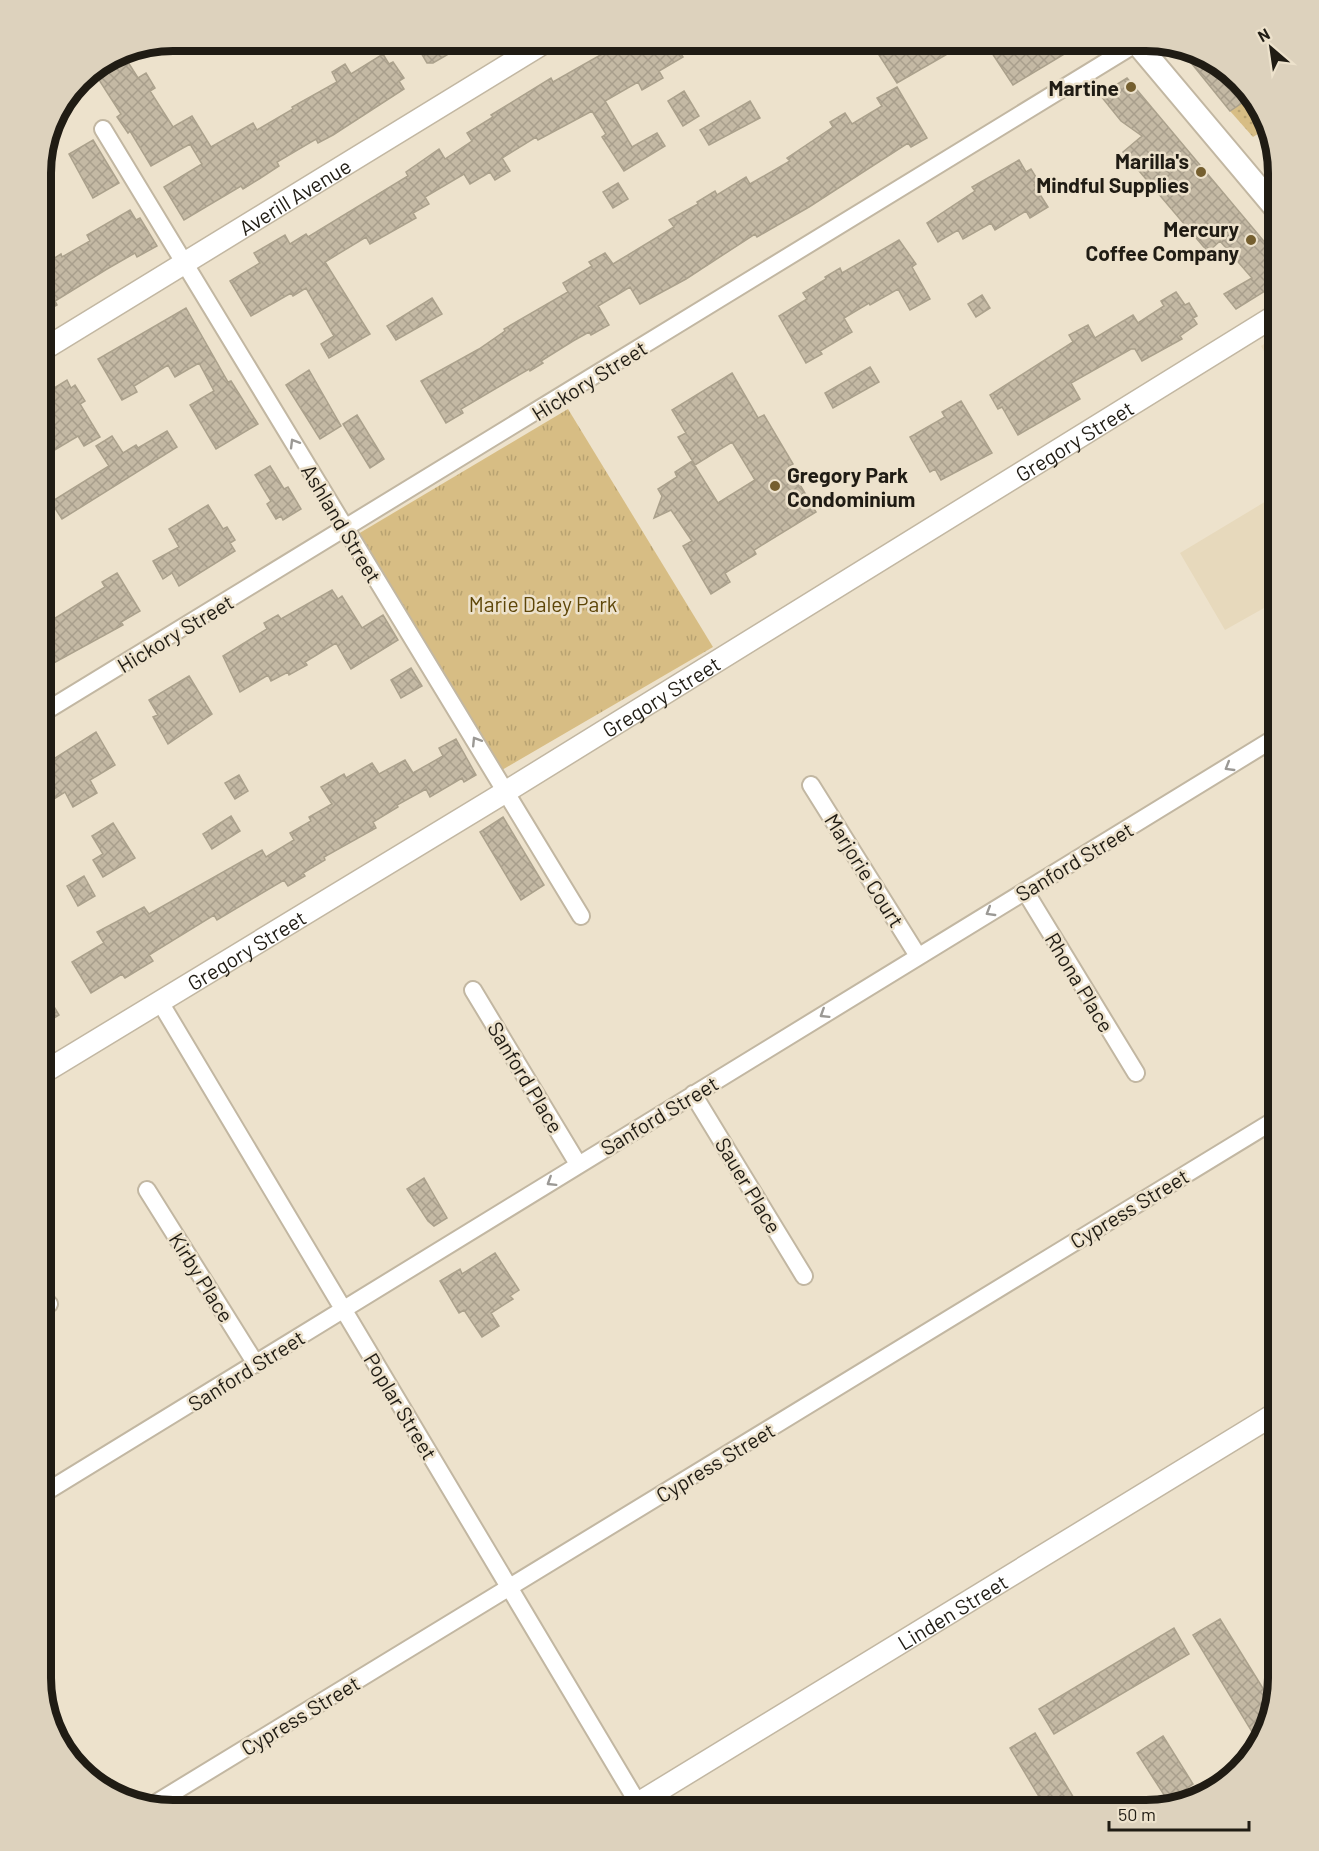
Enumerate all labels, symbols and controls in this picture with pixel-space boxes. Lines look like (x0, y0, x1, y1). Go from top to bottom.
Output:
north arrow (1241, 18, 1301, 78)
text: N (1254, 24, 1273, 45)
place label: Martine (1049, 75, 1119, 100)
marker: Martine (1124, 80, 1138, 94)
place label: Marilla's Mindful Supplies (1036, 148, 1189, 197)
street label: Averill Avenue (234, 152, 355, 240)
marker: Marilla's Mindful Supplies (1194, 165, 1208, 179)
place label: Mercury Coffee Company (1086, 216, 1239, 265)
marker: Mercury Coffee Company (1244, 233, 1258, 247)
street label: Hickory Street (527, 335, 651, 425)
street label: Gregory Street (1011, 394, 1138, 486)
one-way arrow (289, 439, 301, 449)
street label: Ashland Street (297, 459, 387, 587)
place label: Gregory Park Condominium (787, 462, 915, 511)
marker: Gregory Park Condominium (768, 479, 782, 493)
street label: Hickory Street (112, 589, 238, 677)
park label: Marie Daley Park (469, 591, 617, 616)
street label: Gregory Street (597, 650, 724, 742)
one-way arrow (472, 737, 484, 747)
one-way arrow (1225, 759, 1235, 771)
street label: Marjorie Court (820, 809, 910, 931)
street label: Sanford Street (1011, 816, 1137, 906)
street label: Gregory Street (182, 904, 310, 995)
one-way arrow (986, 904, 996, 916)
street label: Rhona Place (1041, 928, 1119, 1036)
one-way arrow (820, 1006, 830, 1018)
street label: Sanford Place (483, 1017, 569, 1137)
street label: Sanford Street (596, 1070, 722, 1160)
street label: Sauer Place (711, 1133, 787, 1237)
street label: Cypress Street (1065, 1163, 1193, 1253)
one-way arrow (547, 1174, 557, 1186)
street label: Kirby Place (165, 1228, 239, 1326)
street label: Sanford Street (183, 1324, 309, 1416)
street label: Poplar Street (359, 1348, 443, 1464)
street label: Cypress Street (651, 1417, 779, 1507)
street label: Linden Street (893, 1568, 1012, 1654)
street label: Cypress Street (236, 1670, 364, 1760)
scale bar (1109, 1794, 1248, 1832)
text: 50 m (1118, 1803, 1156, 1825)

